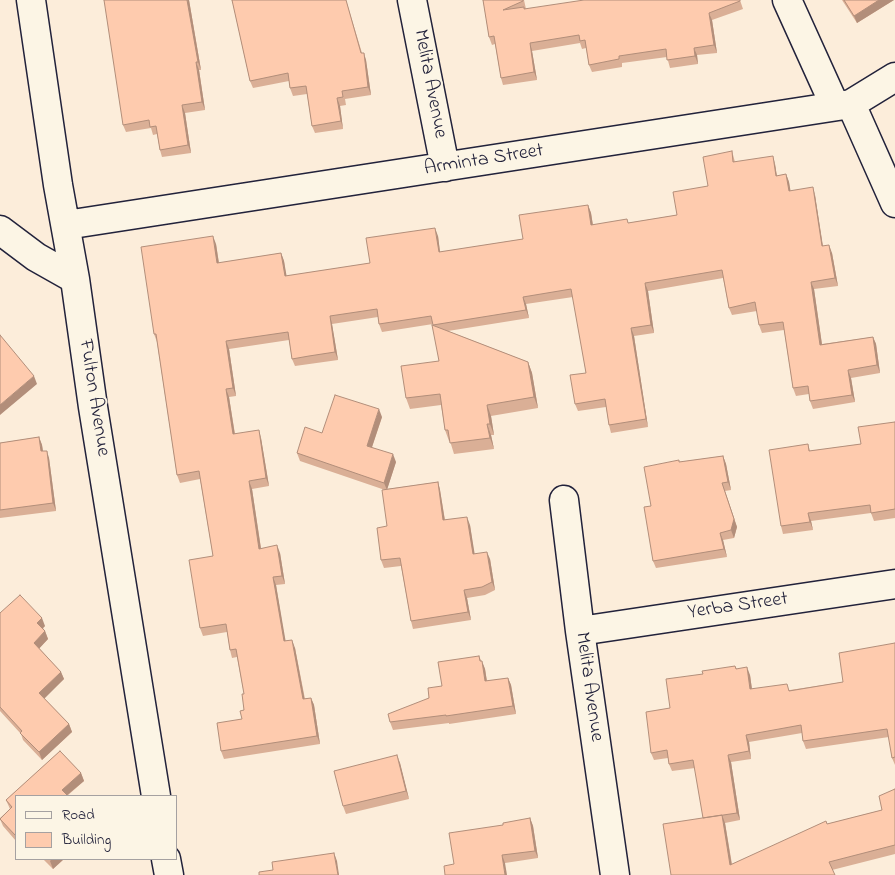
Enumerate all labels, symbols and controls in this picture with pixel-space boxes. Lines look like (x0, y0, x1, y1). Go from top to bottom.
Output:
street label: Melita Avenue (407, 28, 451, 140)
street label: Arminta Street (423, 140, 545, 182)
street label: Fulton Avenue (72, 338, 114, 458)
street label: Yerba Street (686, 588, 790, 626)
street label: Melita Avenue (568, 631, 608, 743)
legend (15, 795, 178, 860)
text: Road (62, 804, 95, 826)
text: Building (62, 829, 111, 851)

